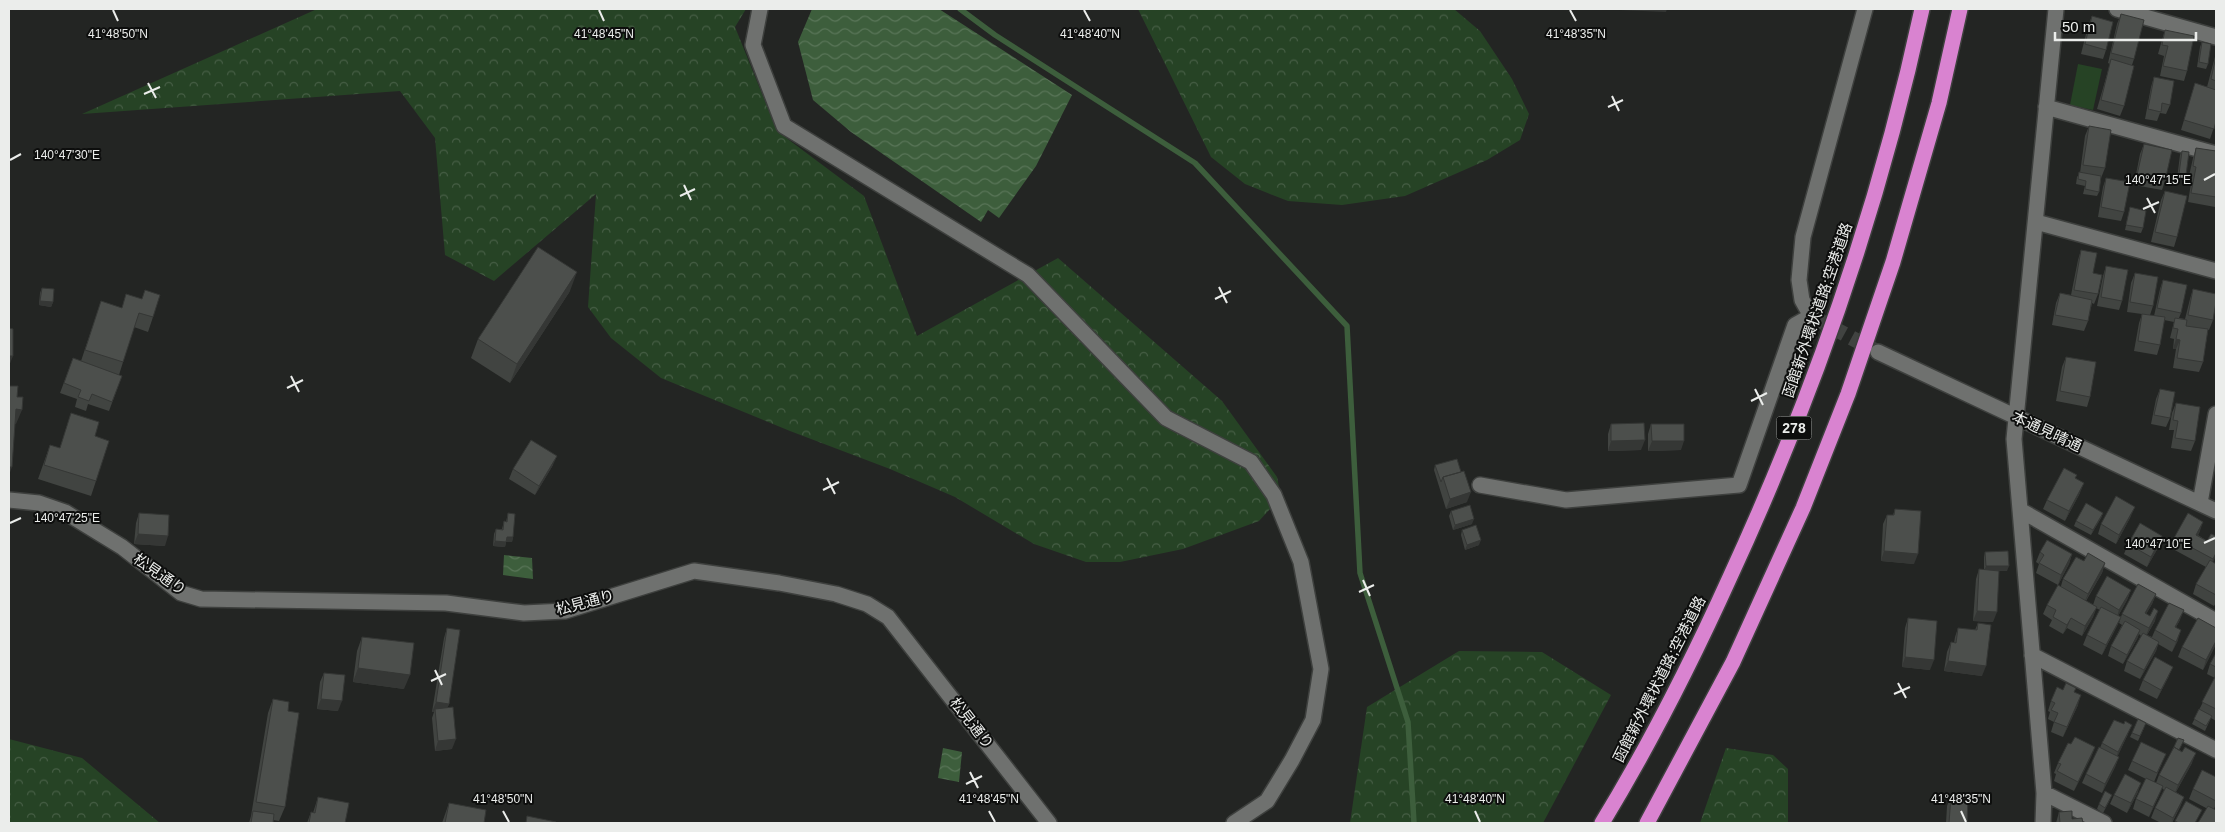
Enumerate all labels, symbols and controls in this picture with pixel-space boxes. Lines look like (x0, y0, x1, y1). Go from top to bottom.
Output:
scale bar (2055, 10, 2196, 42)
text: 50 m (2062, 18, 2095, 35)
text: 41°48'50"N (88, 27, 148, 41)
text: 41°48'45"N (574, 27, 634, 41)
text: 41°48'40"N (1060, 27, 1120, 41)
text: 41°48'35"N (1546, 27, 1606, 41)
text: 140°47'30"E (34, 148, 100, 162)
text: 140°47'15"E (2125, 173, 2191, 187)
street label: 函館新外環状道路;空港道路 (1779, 220, 1855, 400)
street label: 本通見晴通 (2009, 407, 2085, 455)
road number: 278 (1776, 416, 1812, 439)
text: 140°47'25"E (34, 511, 100, 525)
text: 140°47'10"E (2125, 537, 2191, 551)
street label: 松見通り (131, 550, 189, 598)
street label: 松見通り (554, 586, 616, 618)
street label: 函館新外環状道路;空港道路 (1610, 593, 1708, 765)
street label: 松見通り (947, 694, 997, 752)
text: 41°48'50"N (473, 792, 533, 806)
text: 41°48'45"N (959, 792, 1019, 806)
text: 41°48'40"N (1445, 792, 1505, 806)
text: 41°48'35"N (1931, 792, 1991, 806)

